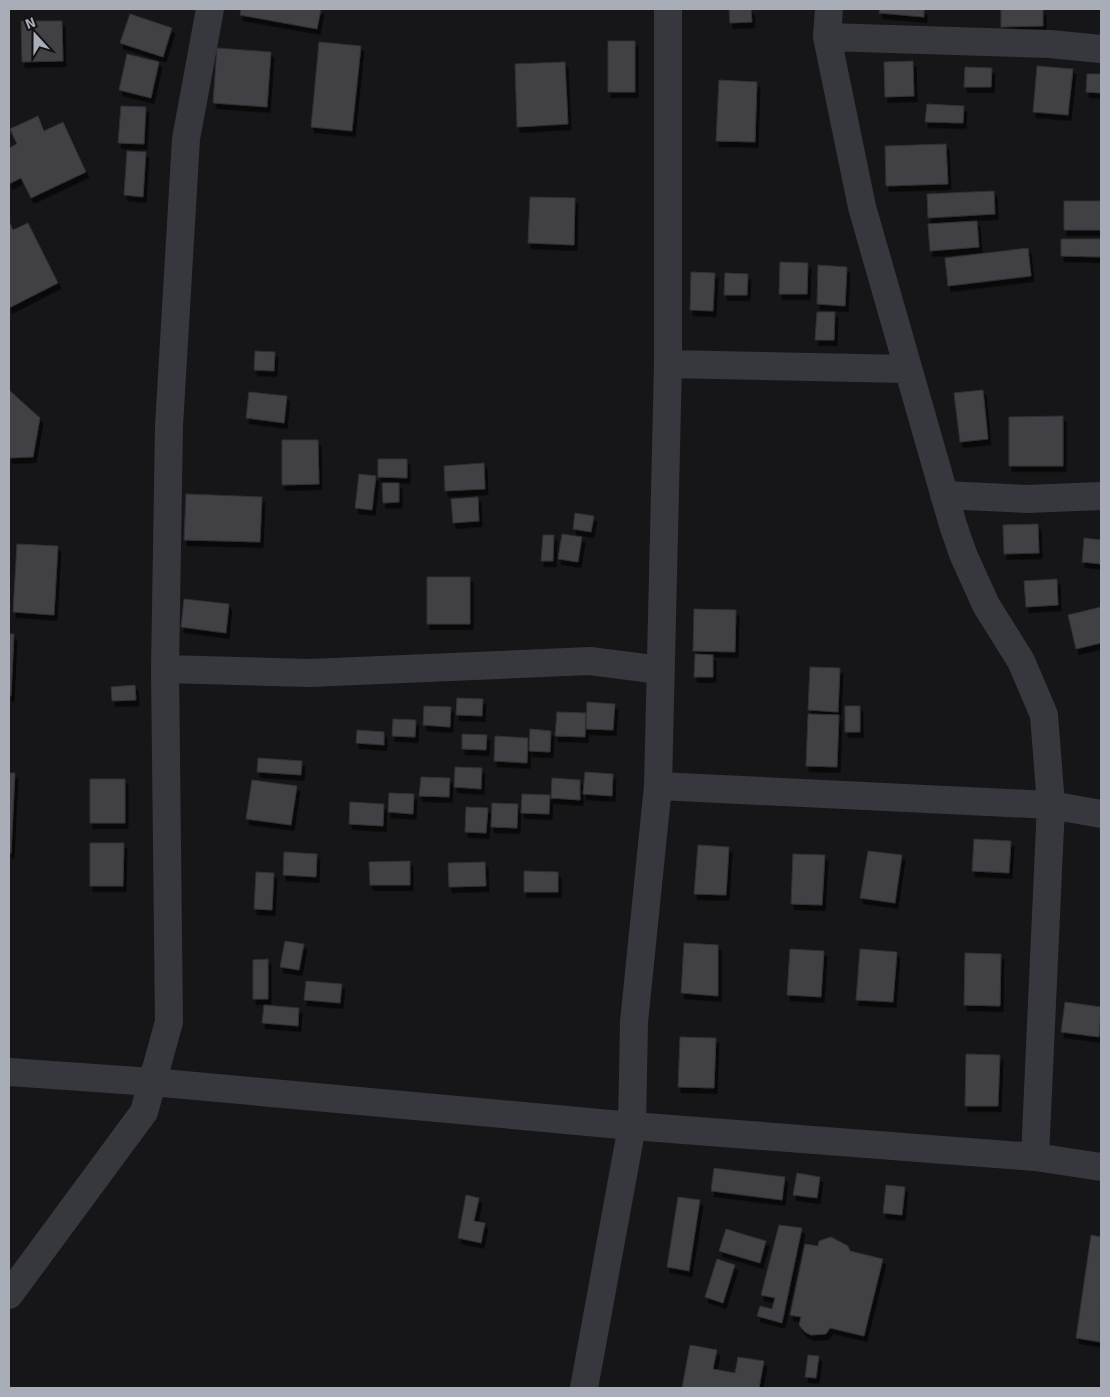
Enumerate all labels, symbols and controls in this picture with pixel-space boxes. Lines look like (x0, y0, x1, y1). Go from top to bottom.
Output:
north arrow (10, 10, 60, 60)
text: N (23, 14, 38, 33)

